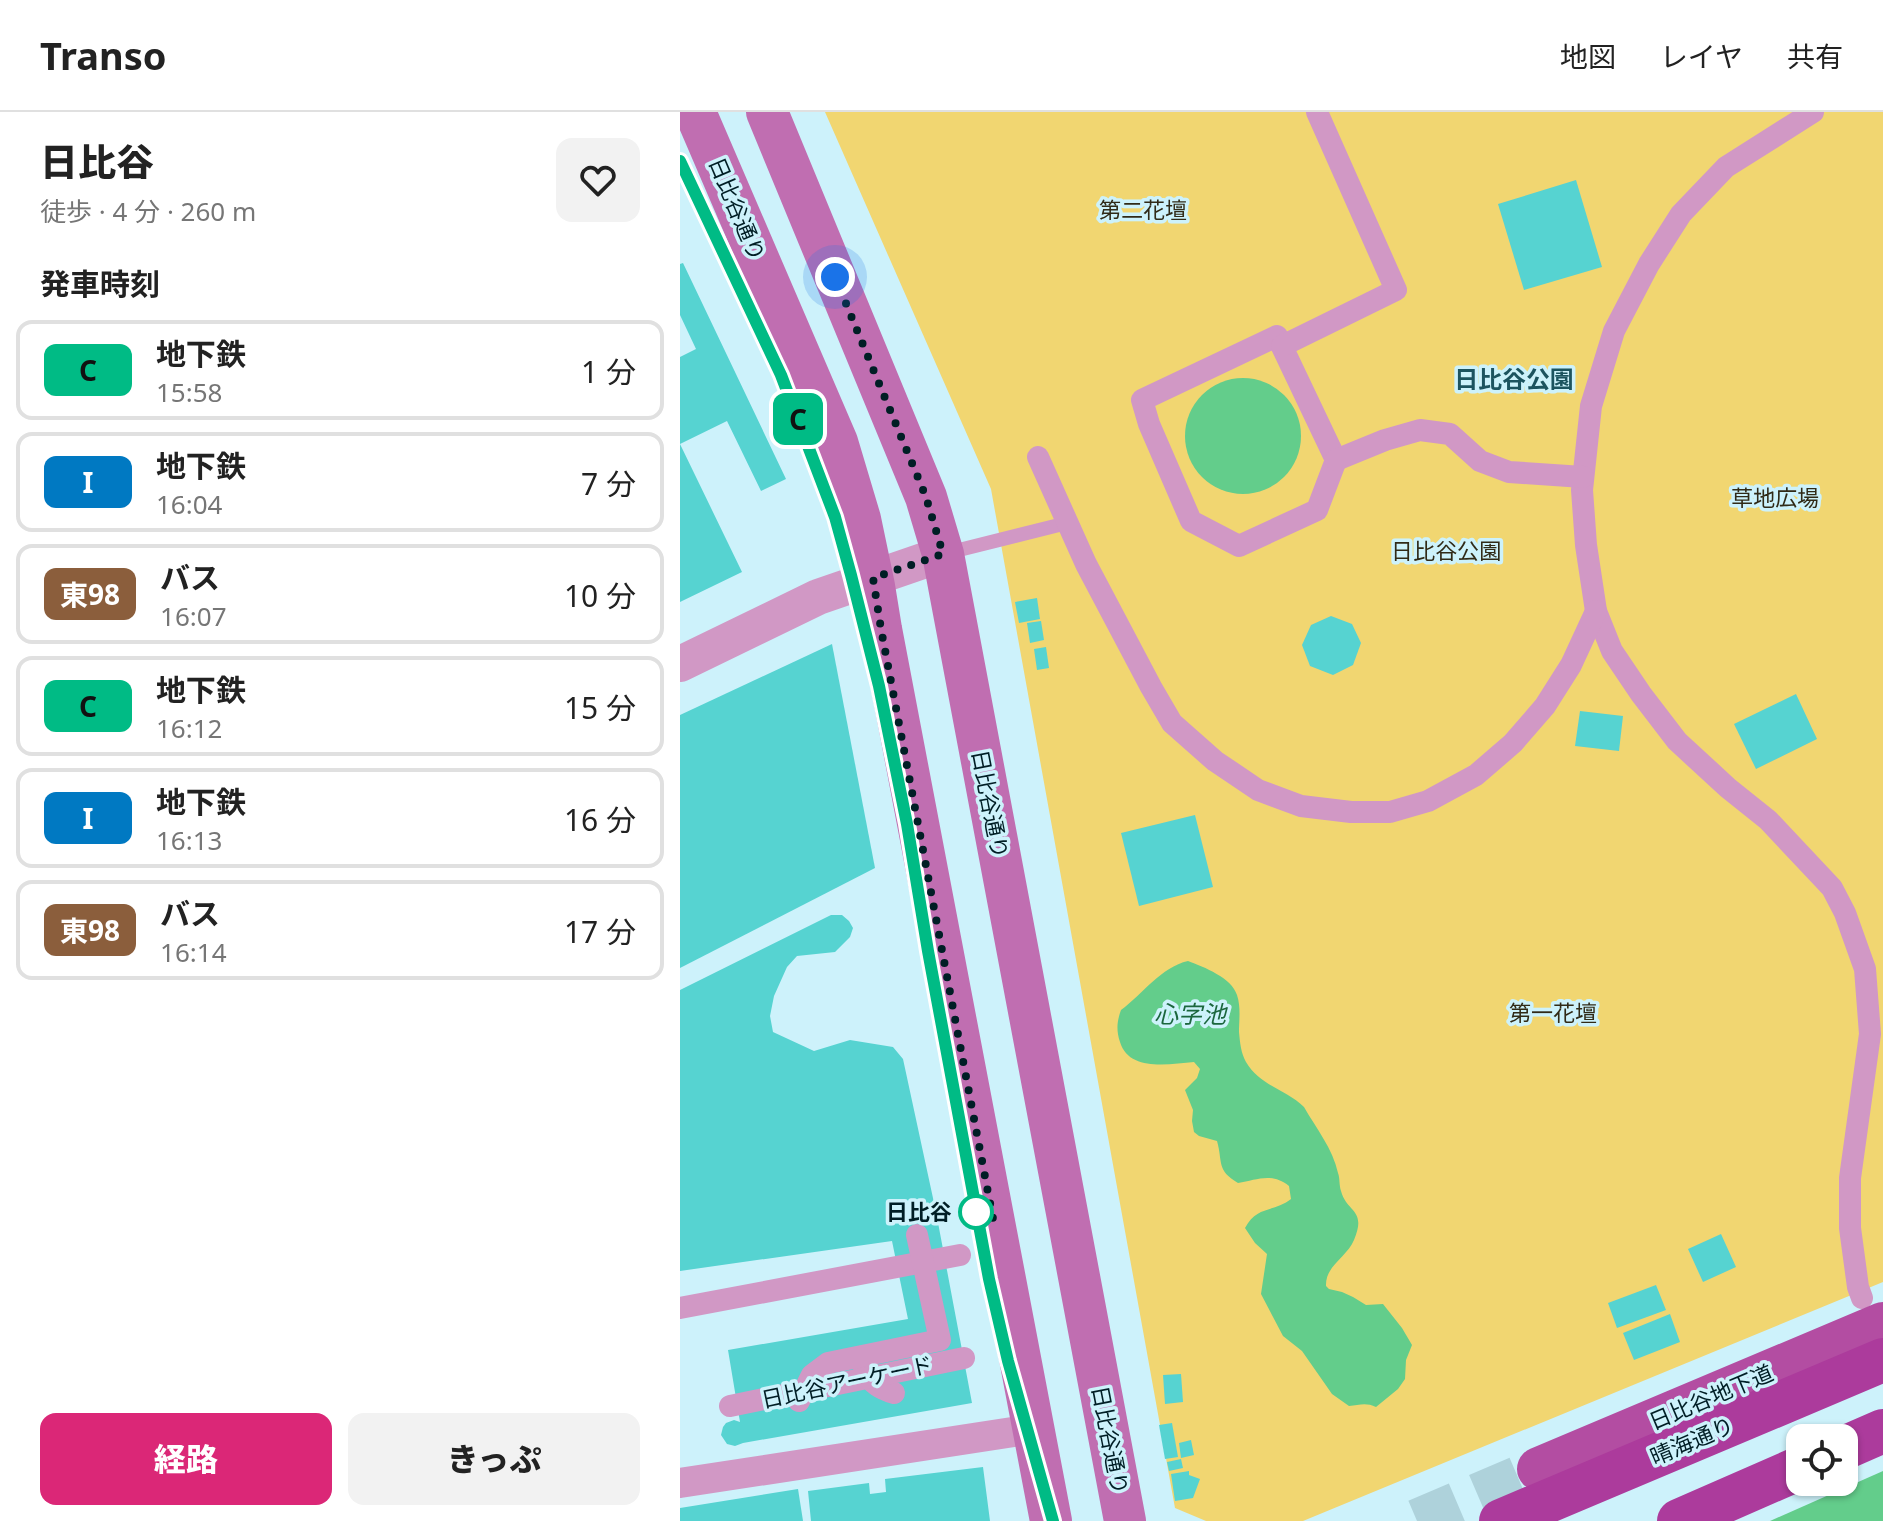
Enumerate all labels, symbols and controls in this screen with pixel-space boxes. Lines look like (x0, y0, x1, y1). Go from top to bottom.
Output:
text: Transo (40, 29, 167, 81)
text: 地図 (1560, 37, 1616, 75)
text: レイヤ (1660, 37, 1743, 75)
text: 共有 (1787, 37, 1843, 75)
text: 日比谷 (40, 135, 154, 187)
button: heart (556, 138, 640, 222)
street label: 日比谷通り (703, 152, 773, 265)
text: 徒歩 · 4 分 · 260 m (40, 193, 256, 229)
park label: 第二花壇 (1099, 194, 1187, 224)
your location (815, 257, 855, 297)
text: 発車時刻 (40, 263, 160, 304)
text: 地下鉄 (156, 333, 246, 374)
text: C (79, 351, 97, 389)
text: 1 分 (581, 351, 636, 392)
district label: 日比谷公園 (1454, 362, 1574, 395)
text: 15:58 (156, 374, 222, 410)
line badge: C (772, 393, 824, 445)
text: C (789, 400, 807, 438)
text: 地下鉄 (156, 445, 246, 486)
text: I (83, 463, 93, 501)
text: 7 分 (581, 463, 636, 504)
park label: 草地広場 (1731, 482, 1819, 512)
text: 16:04 (156, 486, 222, 522)
park label: 日比谷公園 (1391, 535, 1501, 565)
text: バス (160, 557, 220, 598)
text: 東98 (60, 575, 120, 613)
text: 10 分 (564, 575, 636, 616)
text: 16:07 (160, 598, 227, 634)
text: 地下鉄 (156, 669, 246, 710)
text: C (79, 687, 97, 725)
text: 15 分 (564, 687, 636, 728)
text: 16:12 (156, 710, 222, 746)
street label: 日比谷通り (966, 747, 1016, 861)
text: 地下鉄 (156, 781, 246, 822)
text: I (83, 799, 93, 837)
text: 16 分 (564, 799, 636, 840)
text: 16:13 (156, 822, 222, 858)
text: バス (160, 893, 220, 934)
text: 東98 (60, 911, 120, 949)
text: 17 分 (564, 911, 636, 952)
text: 16:14 (160, 934, 227, 970)
water label: 心字池 (1154, 997, 1228, 1030)
park label: 第一花壇 (1509, 997, 1597, 1027)
marker: 日比谷 (959, 1195, 993, 1229)
place label: 日比谷 (886, 1196, 952, 1226)
street label: 日比谷アーケード (758, 1348, 935, 1414)
street label: 日比谷地下道 (1644, 1356, 1777, 1436)
street label: 日比谷通り (1086, 1383, 1136, 1497)
street label: 晴海通り (1645, 1409, 1738, 1471)
button: 経路 (40, 1413, 332, 1505)
button: きっぷ (348, 1413, 640, 1505)
map controls (1786, 1424, 1858, 1496)
button: locate (1786, 1424, 1858, 1496)

